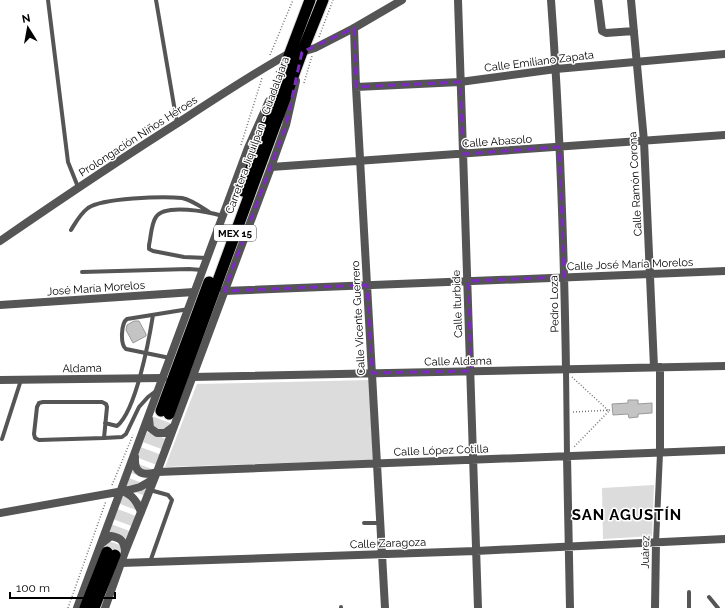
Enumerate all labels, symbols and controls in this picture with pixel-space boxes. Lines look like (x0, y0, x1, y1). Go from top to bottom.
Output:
north arrow (8, 8, 48, 48)
text: N (21, 11, 32, 26)
street label: Calle Emiliano Zapata (483, 48, 595, 75)
street label: Carretera Jiquilpan - Guadalajara (223, 55, 292, 216)
street label: Prolongación Niños Héroes (77, 93, 200, 180)
street label: Calle Ramón Corona (626, 131, 645, 236)
street label: Calle Abasolo (462, 133, 533, 150)
road number: MEX 15 (214, 225, 256, 241)
street label: Calle José María Morelos (567, 256, 693, 273)
street label: Calle Vicente Guerrero (349, 260, 368, 376)
street label: Calle Iturbide (450, 269, 465, 338)
street label: Pedro Loza (548, 275, 561, 333)
street label: José María Morelos (47, 279, 145, 298)
street label: Calle Aldama (424, 354, 492, 369)
street label: Aldama (62, 362, 102, 375)
street label: Calle López Cotilla (393, 442, 489, 459)
district label: SAN AGUSTÍN (572, 506, 682, 524)
street label: Juárez (639, 535, 652, 569)
street label: Calle Zaragoza (350, 536, 426, 551)
scale bar (10, 574, 115, 600)
text: 100 m (16, 581, 50, 595)

